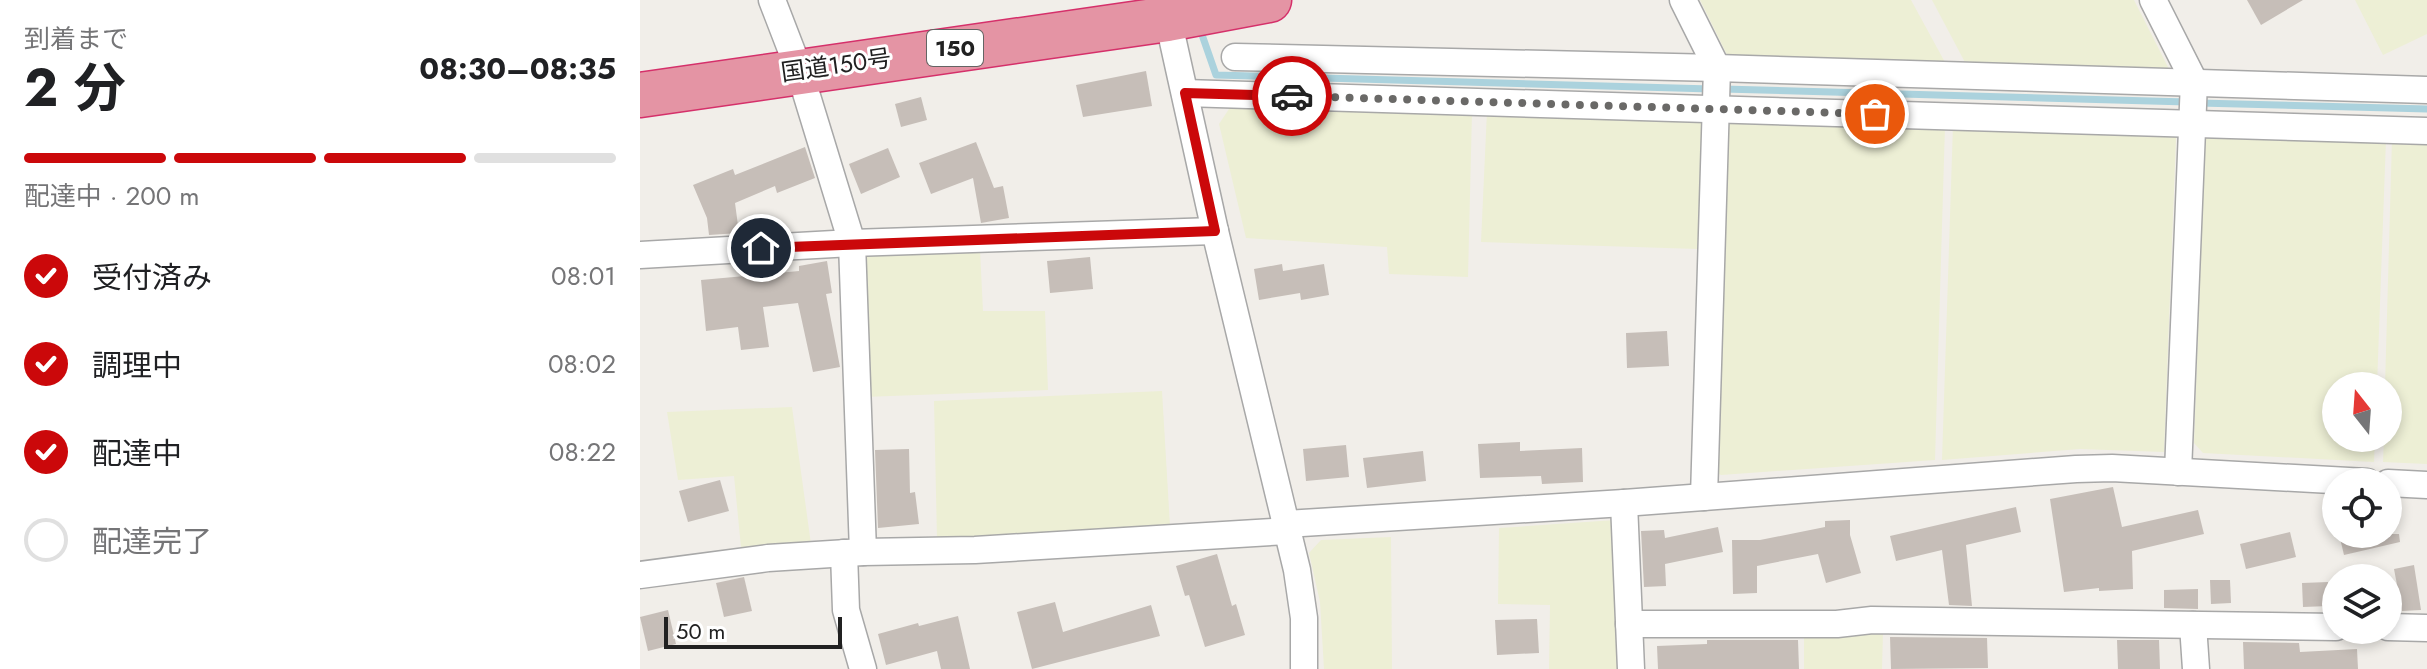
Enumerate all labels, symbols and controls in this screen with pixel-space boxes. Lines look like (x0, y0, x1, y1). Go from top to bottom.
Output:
text: 到着まで (24, 20, 128, 58)
road number: 150 (927, 30, 983, 66)
street label: 国道150号 (779, 40, 893, 90)
text: 08:30–08:35 (419, 47, 616, 90)
text: 2 分 (24, 50, 126, 126)
courier (1252, 56, 1332, 136)
icon: car (1270, 74, 1314, 118)
pin (1841, 80, 1909, 148)
icon: bag (1853, 92, 1897, 136)
text: 配達中 · 200 m (24, 177, 199, 215)
pin (727, 214, 795, 282)
icon: home (739, 226, 783, 270)
icon: check (24, 254, 68, 298)
text: 受付済み (92, 256, 212, 299)
text: 08:01 (551, 257, 616, 295)
icon: check (24, 342, 68, 386)
text: 調理中 (92, 344, 182, 387)
text: 08:02 (548, 345, 616, 383)
north arrow (2322, 372, 2402, 452)
map controls (2322, 372, 2402, 644)
icon: check (24, 430, 68, 474)
text: 配達中 (92, 432, 182, 475)
text: 08:22 (549, 433, 616, 471)
button: locate (2322, 468, 2402, 548)
text: 配達完了 (92, 520, 212, 563)
button: layers (2322, 564, 2402, 644)
scale bar (664, 613, 842, 649)
text: 50 m (676, 615, 725, 647)

